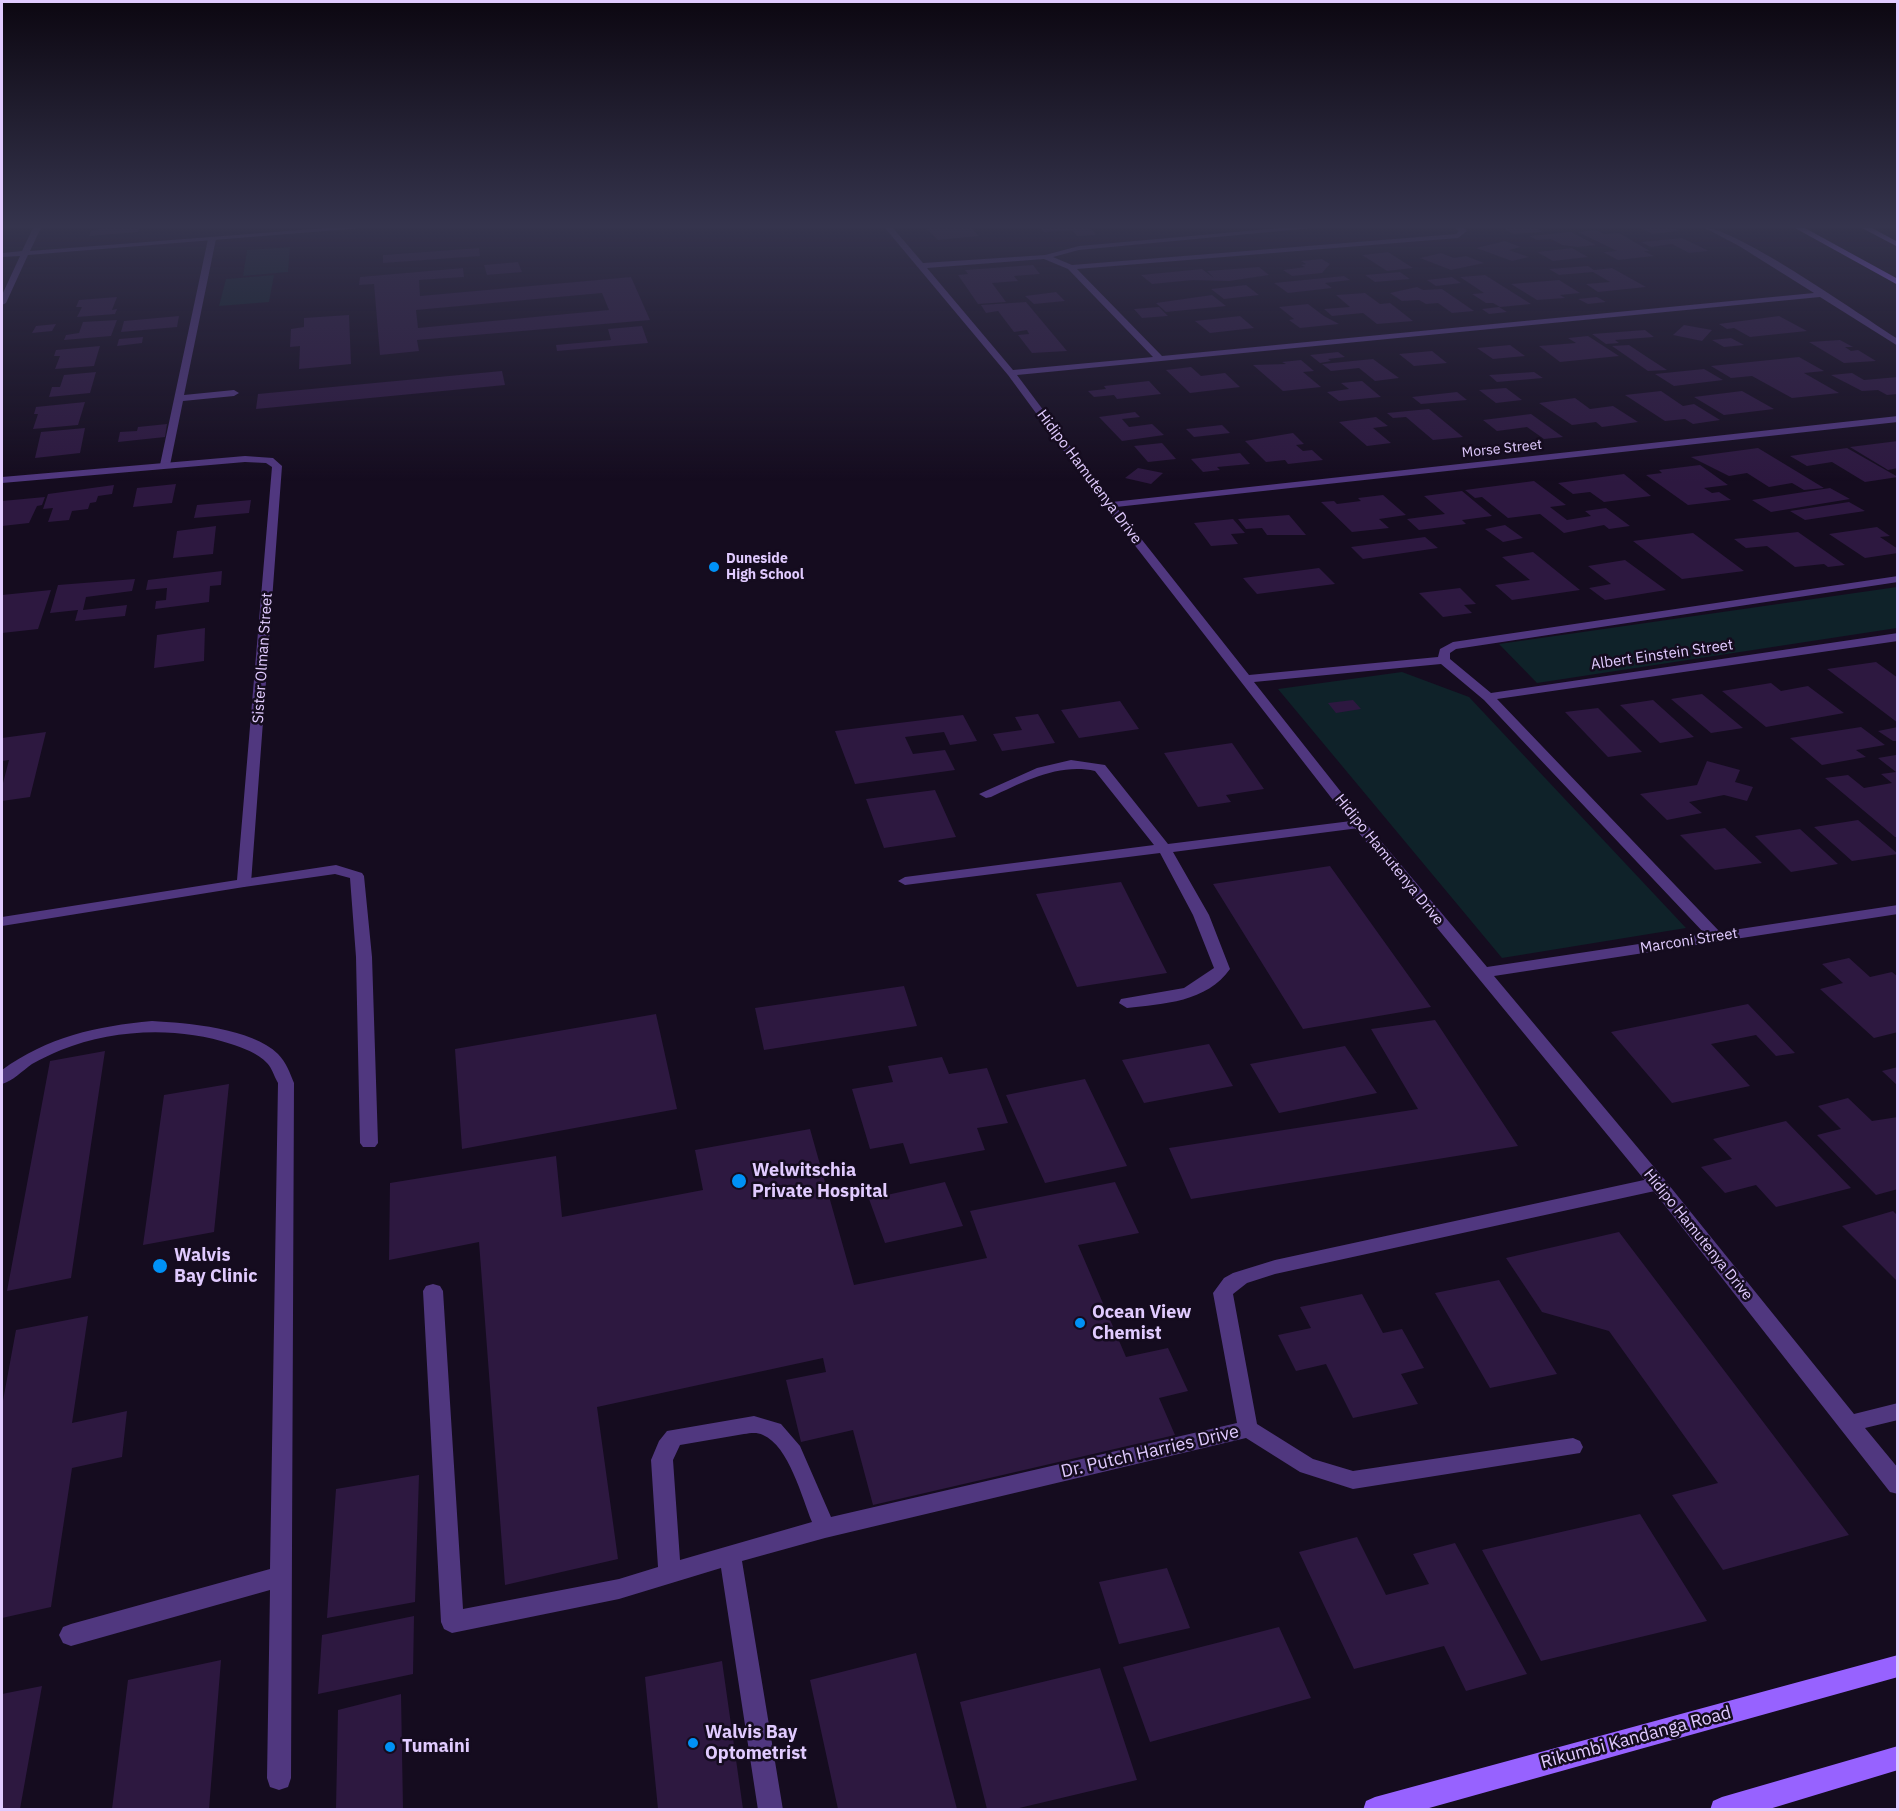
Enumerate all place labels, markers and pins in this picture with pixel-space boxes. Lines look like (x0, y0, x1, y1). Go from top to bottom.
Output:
place label: Duneside High School (726, 551, 804, 584)
marker: Duneside High School (707, 560, 721, 574)
place label: Welwitschia Private Hospital (752, 1160, 888, 1202)
marker: Welwitschia Private Hospital (730, 1172, 748, 1190)
place label: Walvis Bay Clinic (174, 1245, 257, 1288)
marker: Walvis Bay Clinic (151, 1257, 169, 1275)
place label: Ocean View Chemist (1092, 1302, 1191, 1344)
marker: Ocean View Chemist (1073, 1316, 1087, 1330)
place label: Walvis Bay Optometrist (705, 1722, 807, 1764)
place label: Tumaini (402, 1736, 470, 1758)
marker: Walvis Bay Optometrist (686, 1736, 700, 1750)
marker: Tumaini (383, 1740, 397, 1754)

